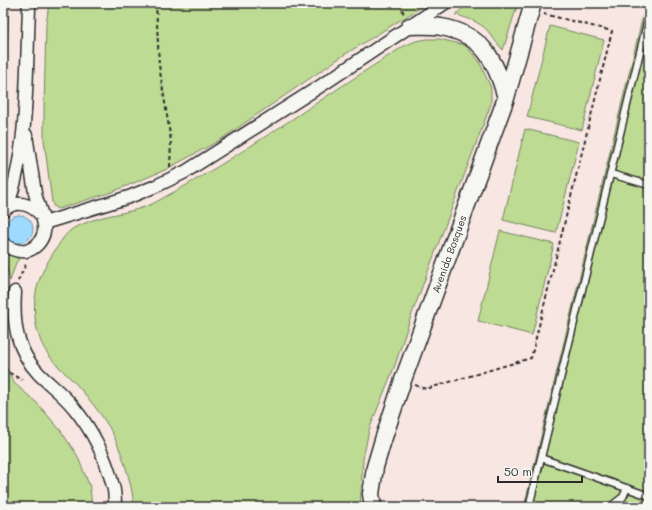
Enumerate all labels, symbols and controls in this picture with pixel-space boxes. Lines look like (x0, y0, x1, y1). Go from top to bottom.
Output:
street label: Avenida Bosques (428, 213, 470, 295)
scale bar (498, 458, 582, 484)
text: 50 m (504, 463, 532, 479)

